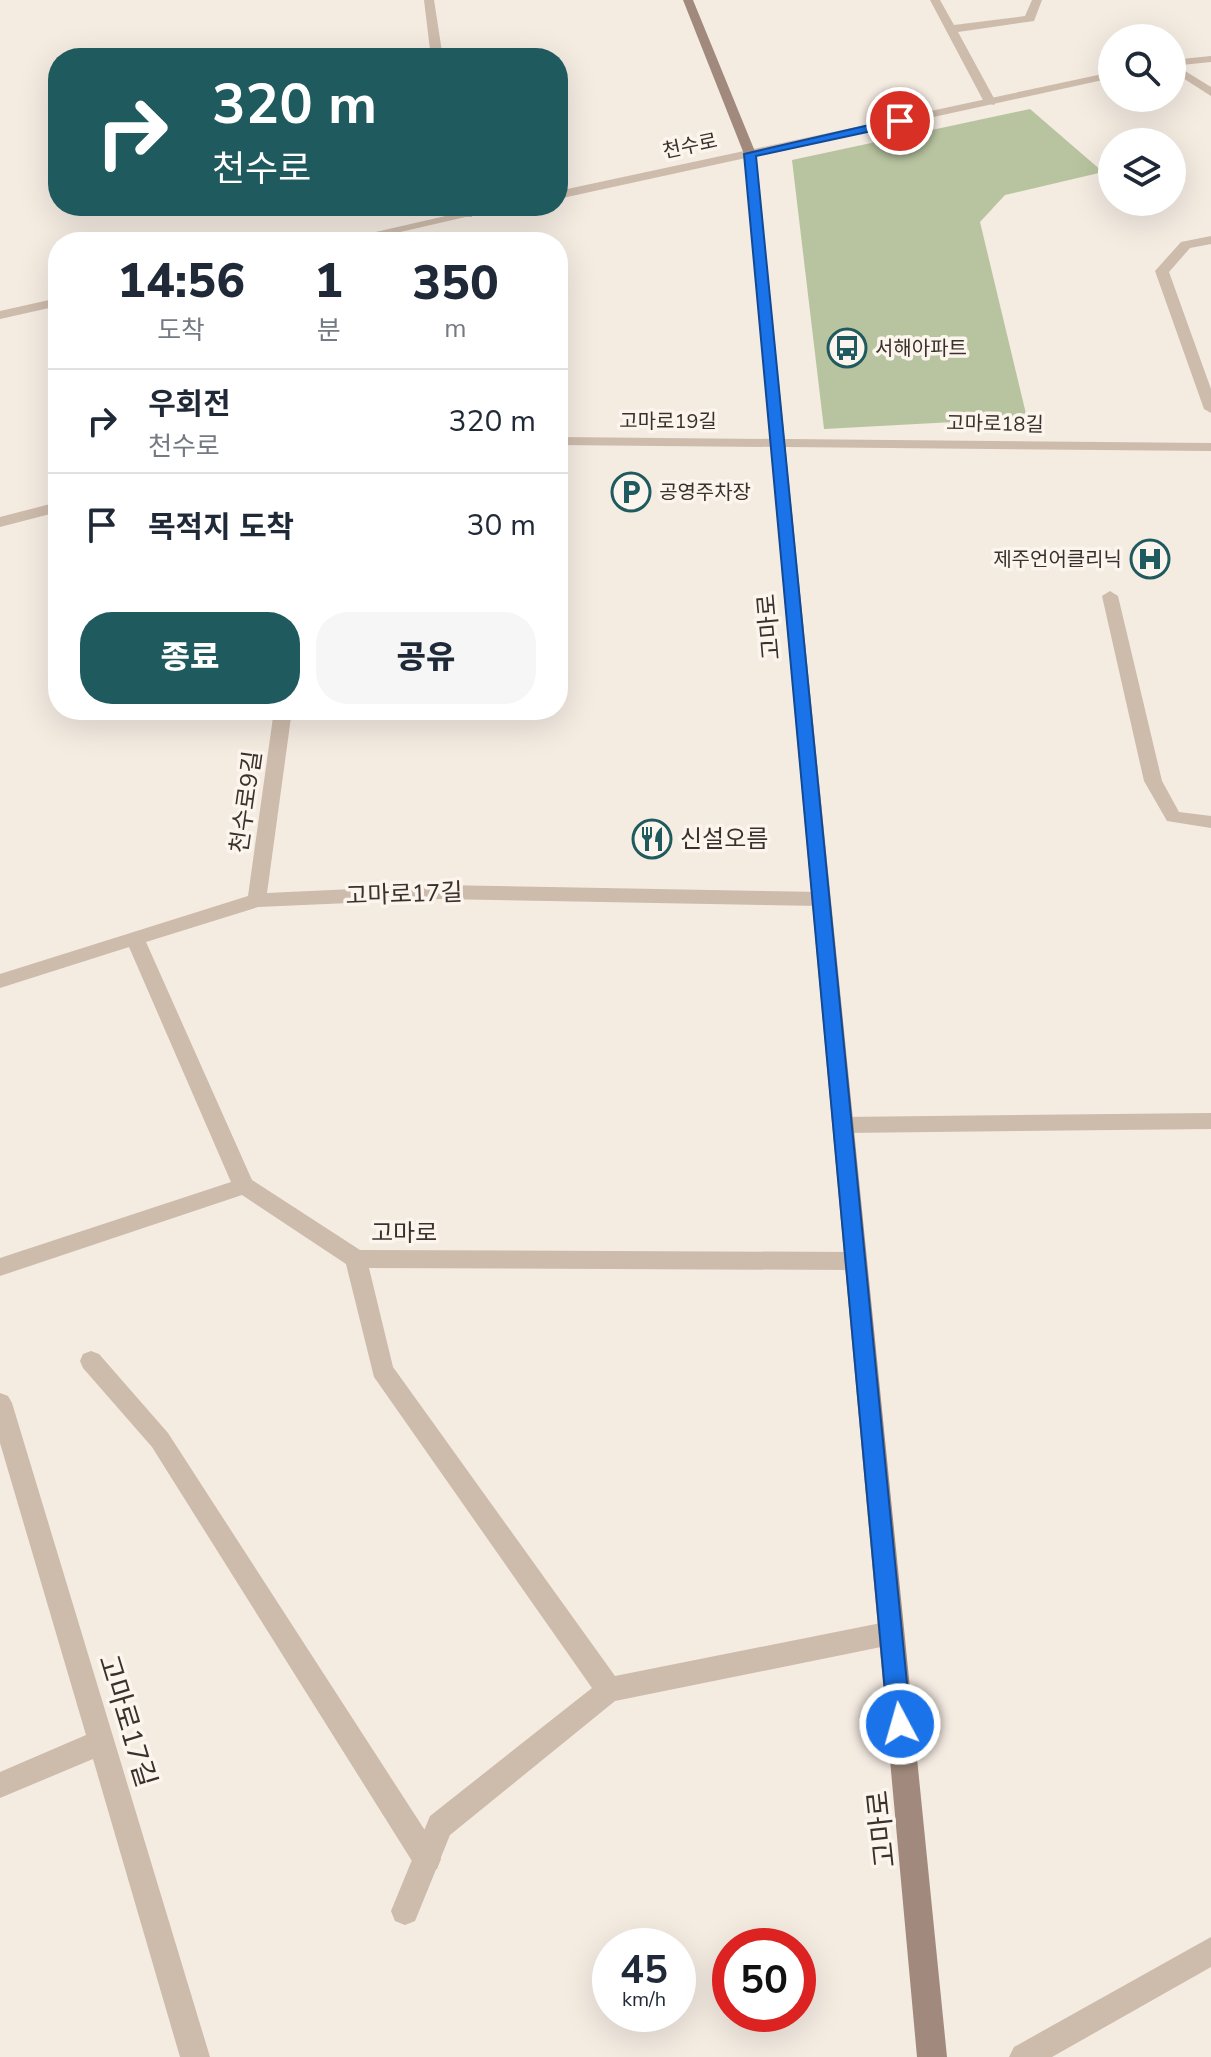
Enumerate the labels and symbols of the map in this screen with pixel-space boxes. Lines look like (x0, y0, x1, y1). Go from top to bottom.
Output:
pin (866, 87, 934, 155)
street label: 천수로 (660, 127, 720, 165)
bus stop icon: 서해아파트 (826, 327, 868, 369)
place label: 서해아파트 (875, 335, 967, 362)
street label: 고마로19길 (619, 408, 717, 435)
street label: 고마로18길 (946, 410, 1044, 438)
parking icon: 공영주차장 (610, 471, 652, 513)
place label: 공영주차장 (659, 479, 751, 506)
hospital icon: 제주언어클리닉 (1129, 538, 1171, 580)
place label: 제주언어클리닉 (993, 546, 1122, 573)
street label: 고마로 (750, 593, 788, 661)
street label: 천수로9길 (223, 749, 269, 855)
restaurant icon: 신설오름 (631, 818, 673, 860)
place label: 신설오름 (680, 823, 768, 855)
street label: 고마로17길 (345, 876, 463, 912)
street label: 고마로 (371, 1217, 437, 1249)
street label: 고마로17길 (89, 1650, 165, 1792)
position arrow (858, 1682, 942, 1766)
street label: 고마로 (859, 1789, 905, 1869)
speed limit sign: 50 (712, 1928, 816, 2032)

